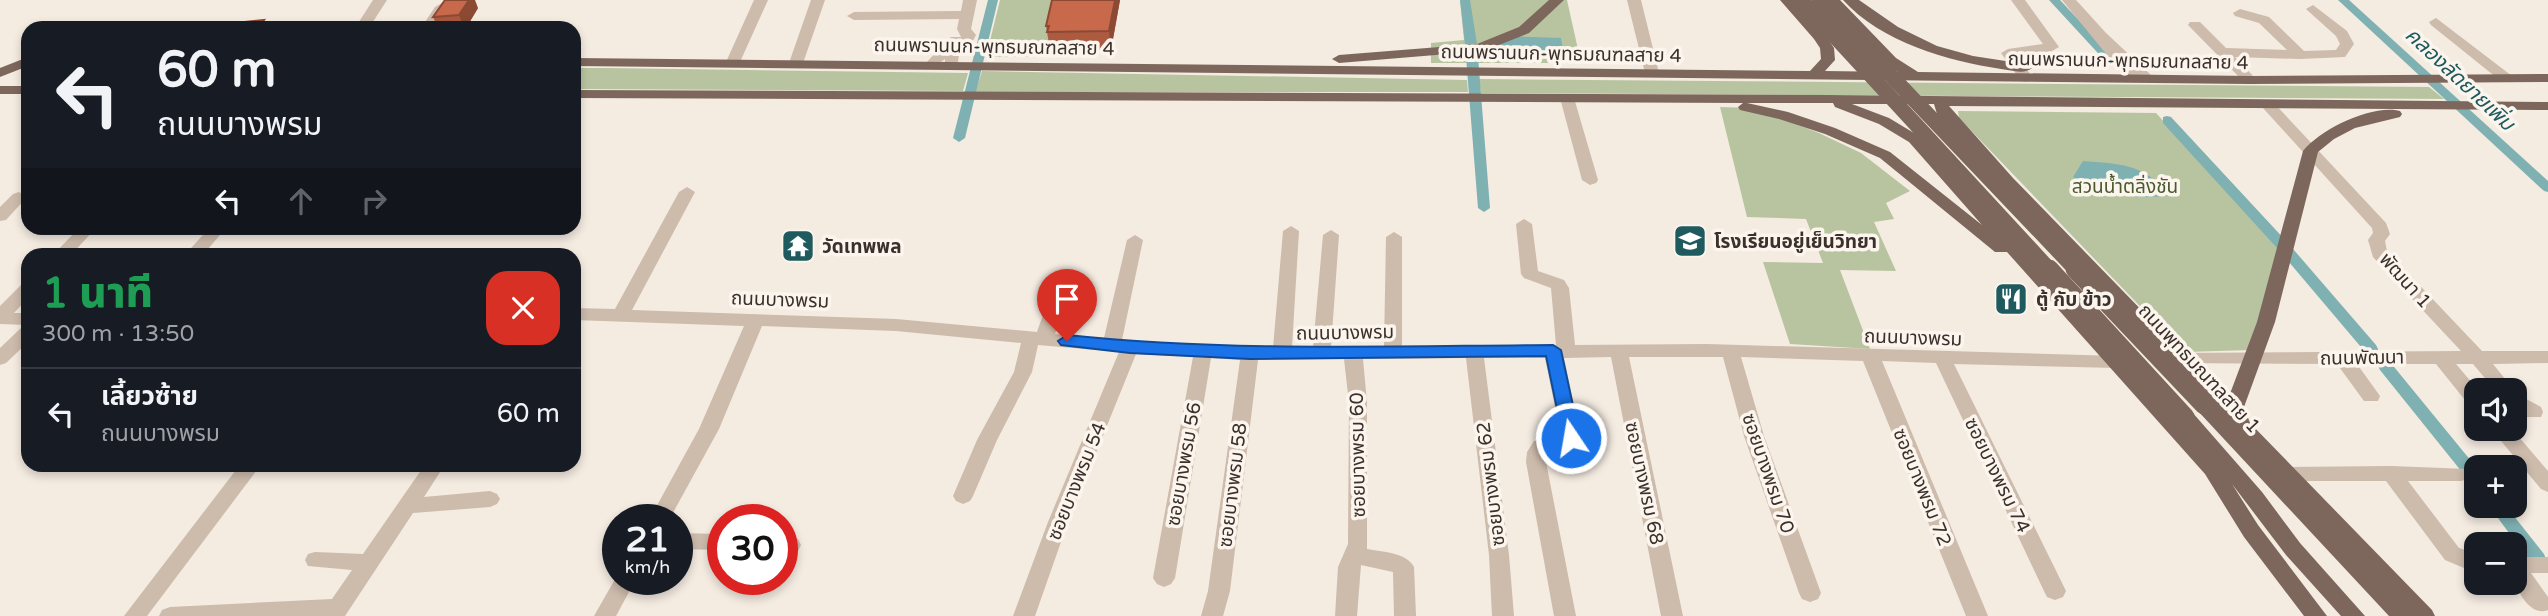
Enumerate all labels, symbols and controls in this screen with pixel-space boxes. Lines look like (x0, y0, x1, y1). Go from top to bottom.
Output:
water label: คลองลัดยายเพิ่ม (2400, 21, 2522, 138)
street label: ถนนพรานนก-พุทธมณฑลสาย 4 (873, 34, 1115, 60)
text: 60 m (157, 41, 276, 100)
street label: ถนนพรานนก-พุทธมณฑลสาย 4 (1440, 41, 1682, 67)
street label: ถนนพรานนก-พุทธมณฑลสาย 4 (2007, 48, 2249, 74)
icon: left (42, 49, 133, 140)
text: ถนนบางพรม (157, 106, 323, 144)
park label: สวนน้ำตลิ่งชัน (2072, 173, 2178, 198)
icon: left (209, 182, 247, 220)
icon: ahead (282, 182, 320, 220)
icon: right (355, 182, 393, 220)
school or university icon: โรงเรียนอยู่เย็นวิทยา (1671, 222, 1709, 260)
temple icon: วัดเทพพล (779, 227, 817, 265)
place label: โรงเรียนอยู่เย็นวิทยา (1714, 230, 1877, 253)
place label: วัดเทพพล (822, 236, 902, 258)
street label: พัฒนา 1 (2375, 249, 2436, 313)
text: 1 นาที (42, 268, 153, 319)
pin (1037, 269, 1097, 341)
button: close (486, 271, 560, 345)
icon: arrive (1048, 280, 1086, 318)
restaurant icon: ตู้ กับ ข้าว (1992, 280, 2030, 318)
street label: ถนนบางพรม (730, 287, 829, 313)
place label: ตู้ กับ ข้าว (2036, 289, 2112, 311)
street label: ถนนพุทธมณฑลสาย 1 (2134, 300, 2265, 438)
text: 300 m · 13:50 (42, 320, 194, 348)
street label: ถนนบางพรม (1296, 321, 1394, 345)
street label: ถนนบางพรม (1863, 325, 1962, 351)
street label: ถนนพัฒนา (2320, 346, 2404, 370)
map controls (2464, 378, 2527, 595)
button: sound (2464, 378, 2527, 441)
text: เลี้ยวซ้าย (101, 381, 198, 412)
street label: ซอยบางพรม 60 (1346, 392, 1370, 518)
icon: left (42, 395, 80, 433)
text: 60 m (497, 398, 560, 429)
street label: ซอยบางพรม 56 (1162, 401, 1206, 528)
position arrow (1534, 401, 1608, 475)
street label: ซอยบางพรม 70 (1737, 411, 1799, 536)
street label: ซอยบางพรม 74 (1960, 414, 2034, 537)
street label: ซอยบางพรม 54 (1043, 419, 1111, 543)
text: ถนนบางพรม (101, 420, 220, 448)
street label: ซอยบางพรม 62 (1472, 420, 1510, 547)
street label: ซอยบางพรม 68 (1620, 420, 1668, 547)
street label: ซอยบางพรม 58 (1214, 422, 1252, 549)
street label: ซอยบางพรม 72 (1888, 425, 1956, 549)
button: + (2464, 455, 2527, 518)
speed limit sign: 30 (707, 504, 798, 595)
text: 21 (626, 519, 669, 561)
button: − (2464, 532, 2527, 595)
text: km/h (625, 556, 670, 578)

